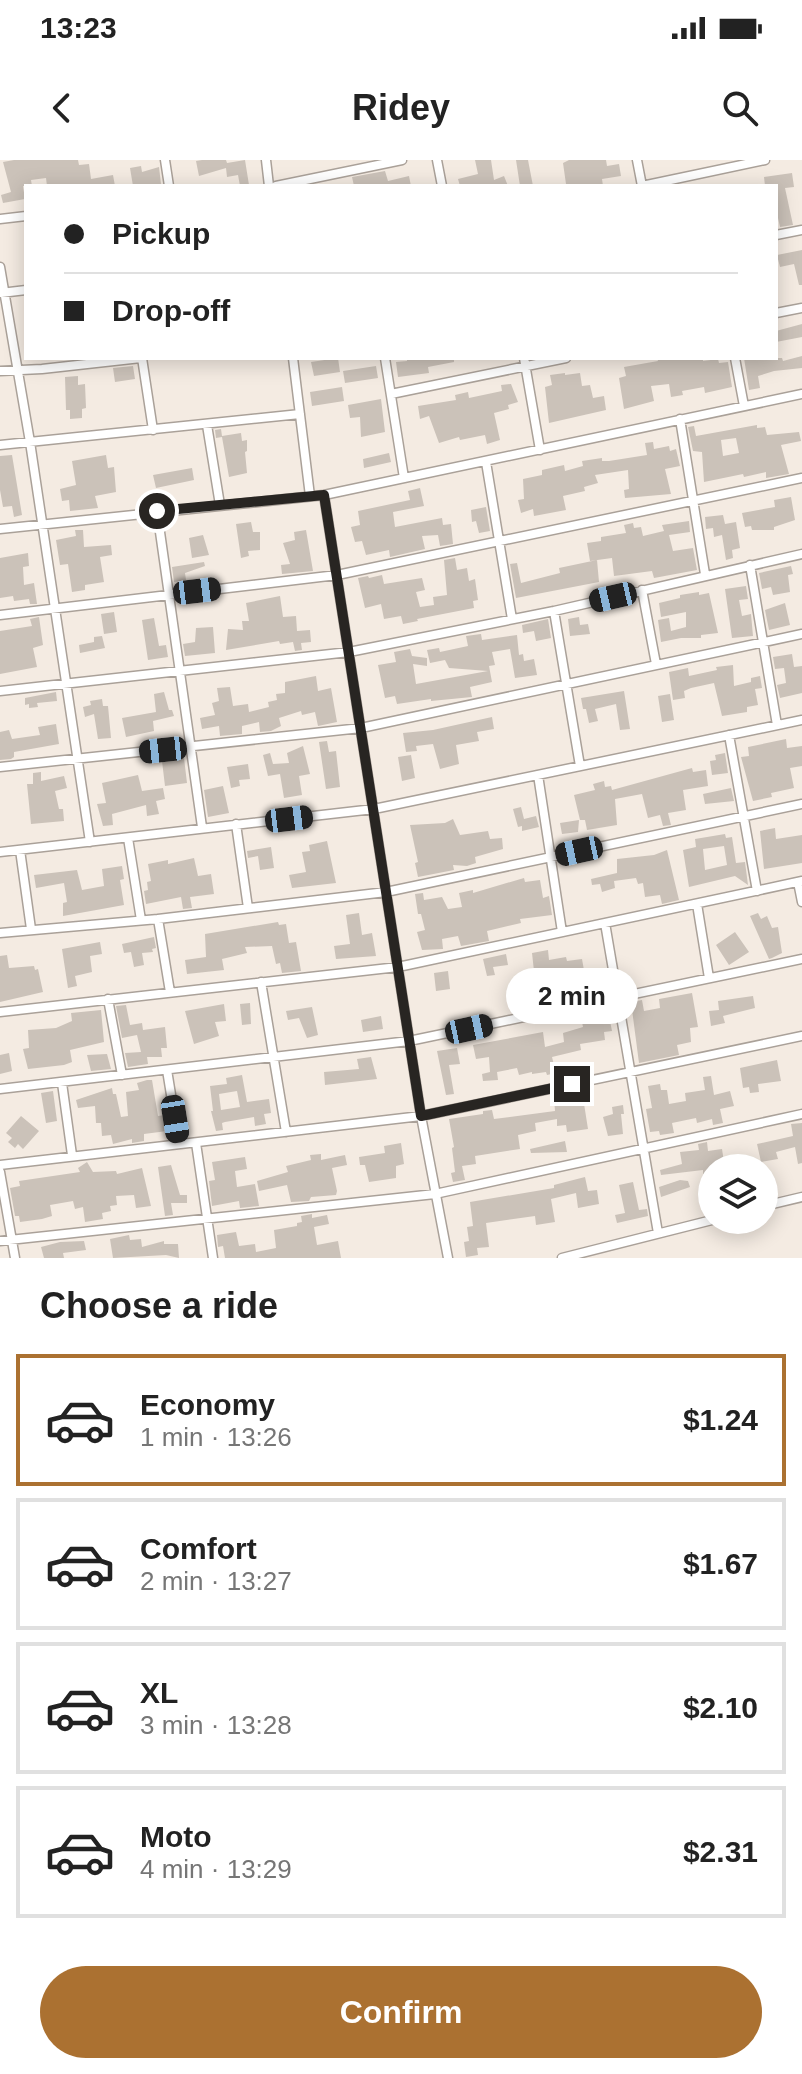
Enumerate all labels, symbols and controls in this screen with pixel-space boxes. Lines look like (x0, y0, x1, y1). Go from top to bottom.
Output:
text: 13:23 (40, 11, 117, 44)
icon: back (40, 86, 84, 130)
icon: search (718, 86, 762, 130)
text: Ridey (352, 87, 450, 128)
text: Pickup (112, 217, 210, 250)
text: Drop-off (112, 294, 230, 327)
route start (139, 493, 175, 529)
car (172, 576, 222, 606)
car (587, 580, 639, 614)
car (138, 736, 188, 764)
car (264, 804, 314, 834)
car (553, 834, 605, 868)
callout: 2 min (506, 968, 638, 1024)
text: 2 min (538, 981, 606, 1011)
car (443, 1012, 495, 1046)
route end (554, 1066, 590, 1102)
car (159, 1093, 191, 1145)
map controls (698, 1154, 778, 1234)
button: layers (698, 1154, 778, 1234)
text: Choose a ride (40, 1285, 278, 1326)
icon: car (44, 1384, 116, 1456)
text: Economy (140, 1388, 275, 1421)
text: $1.24 (683, 1403, 758, 1436)
text: 1 min · 13:26 (140, 1422, 292, 1452)
icon: car (44, 1528, 116, 1600)
text: Comfort (140, 1532, 257, 1565)
text: $1.67 (683, 1547, 758, 1580)
text: 2 min · 13:27 (140, 1566, 292, 1596)
icon: car (44, 1672, 116, 1744)
text: XL (140, 1676, 178, 1709)
text: $2.10 (683, 1691, 758, 1724)
text: 3 min · 13:28 (140, 1710, 292, 1740)
icon: car (44, 1816, 116, 1888)
text: Moto (140, 1820, 212, 1853)
text: $2.31 (683, 1835, 758, 1868)
text: 4 min · 13:29 (140, 1854, 292, 1884)
button: Confirm (40, 1966, 762, 2058)

